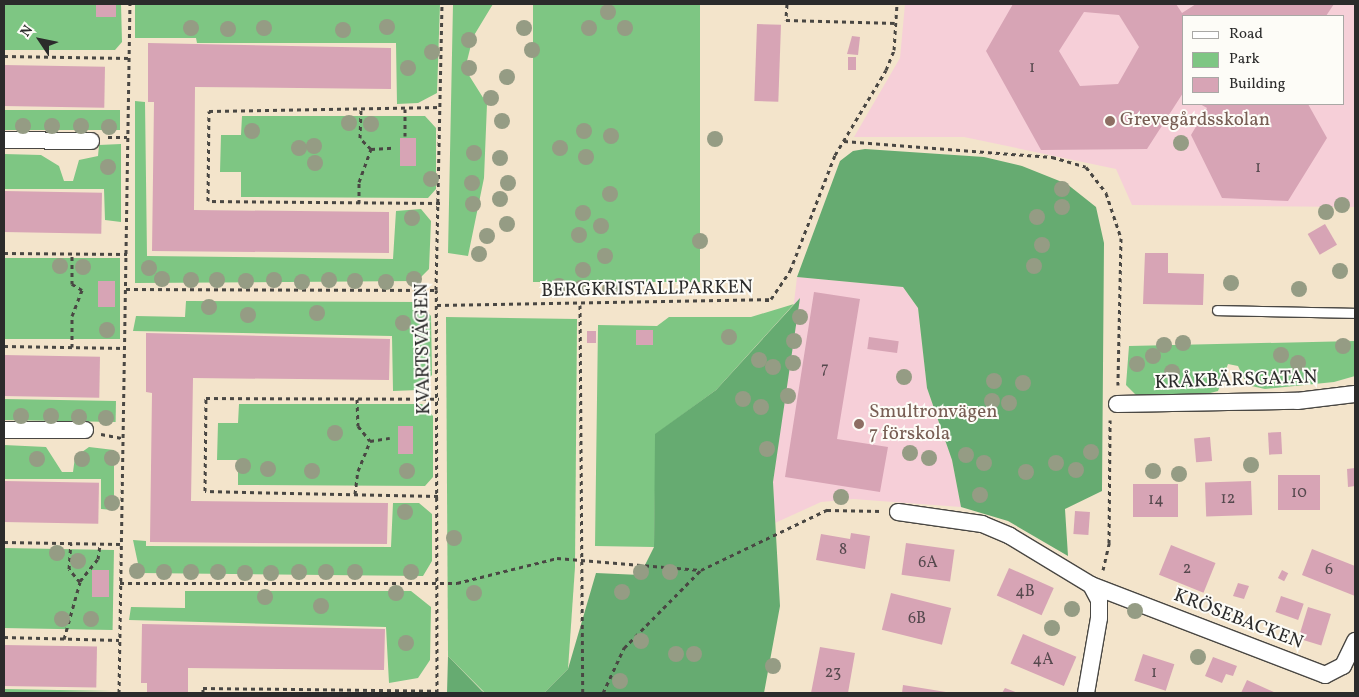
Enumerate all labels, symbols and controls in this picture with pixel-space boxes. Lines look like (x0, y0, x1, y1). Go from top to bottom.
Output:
north arrow (15, 15, 65, 65)
legend (1182, 15, 1344, 105)
text: N (16, 22, 38, 41)
text: Road (1229, 24, 1263, 45)
text: Park (1229, 49, 1260, 70)
house number: 1 (1029, 58, 1035, 78)
text: Building (1229, 74, 1285, 95)
place label: Grevegårdsskolan (1120, 110, 1270, 132)
marker: Grevegårdsskolan (1104, 115, 1116, 127)
house number: 1 (1255, 158, 1261, 178)
street label: BERGKRISTALLPARKEN (541, 277, 753, 303)
street label: KVARTSVÄGEN (411, 283, 437, 415)
house number: 7 (821, 359, 829, 379)
street label: KRÅKBÄRSGATAN (1154, 367, 1318, 395)
place label: Smultronvägen 7 förskola (869, 402, 998, 446)
marker: Smultronvägen 7 förskola (853, 418, 865, 430)
house number: 10 (1291, 483, 1307, 503)
house number: 12 (1221, 489, 1235, 509)
house number: 14 (1148, 490, 1164, 510)
house number: 8 (839, 540, 847, 560)
house number: 6A (918, 553, 938, 573)
house number: 2 (1183, 559, 1191, 579)
house number: 6 (1325, 560, 1333, 580)
house number: 4B (1015, 582, 1035, 602)
street label: KRÖSEBACKEN (1170, 585, 1306, 655)
house number: 6B (908, 609, 926, 629)
house number: 4A (1033, 650, 1053, 670)
house number: 23 (825, 663, 841, 683)
house number: 1 (1151, 663, 1157, 683)

